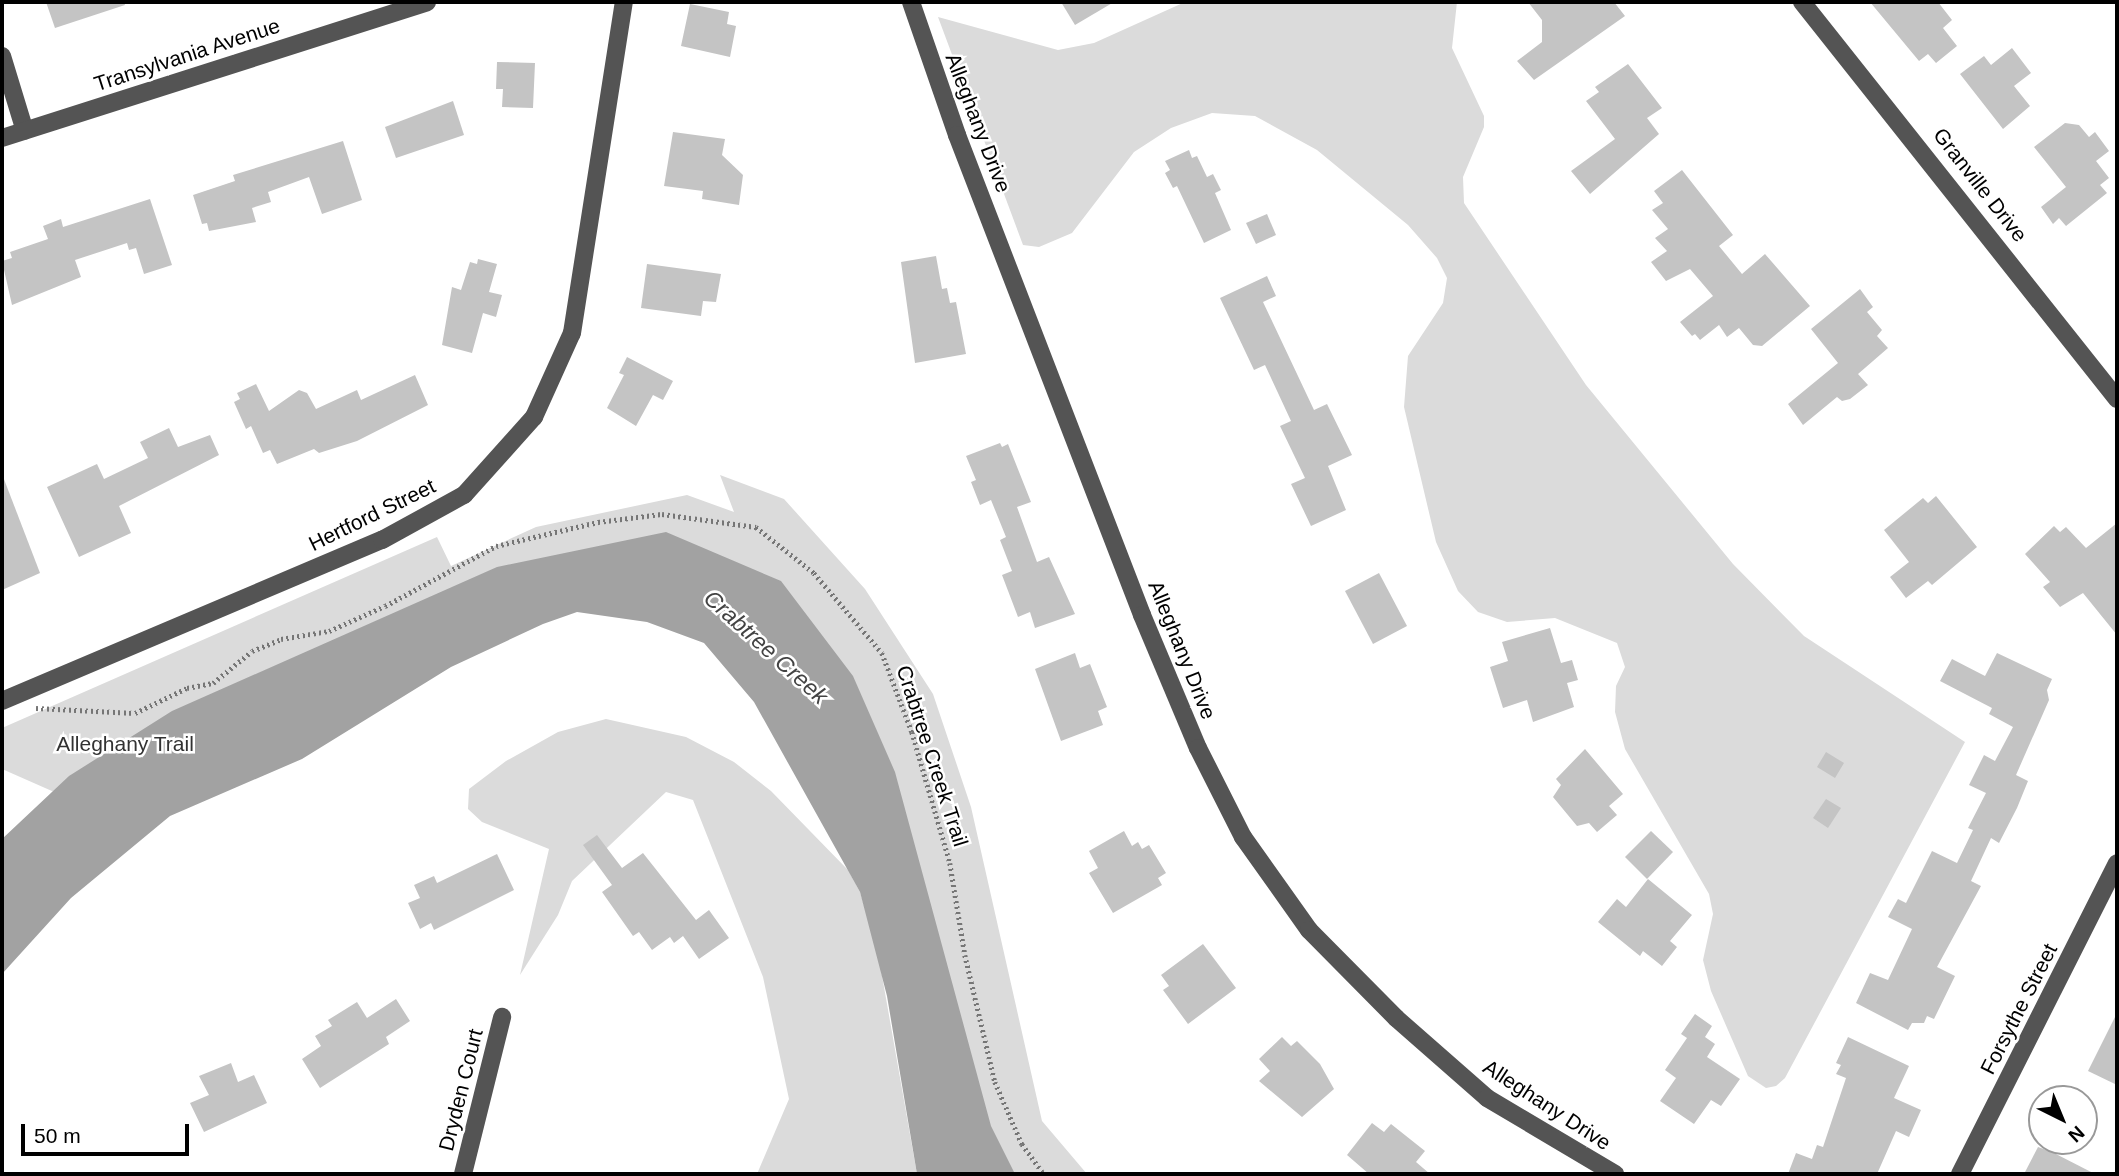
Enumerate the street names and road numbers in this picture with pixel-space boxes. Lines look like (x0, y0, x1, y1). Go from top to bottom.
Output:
street label: Transylvania Avenue (90, 13, 284, 97)
street label: Alleghany Drive (940, 50, 1016, 196)
street label: Granville Drive (1928, 123, 2032, 247)
street label: Hertford Street (305, 473, 439, 557)
street label: Alleghany Drive (1143, 577, 1221, 723)
street label: Crabtree Creek Trail (891, 662, 973, 850)
street label: Forsythe Street (1975, 939, 2063, 1079)
street label: Dryden Court (434, 1026, 488, 1154)
street label: Alleghany Drive (1478, 1054, 1616, 1156)

